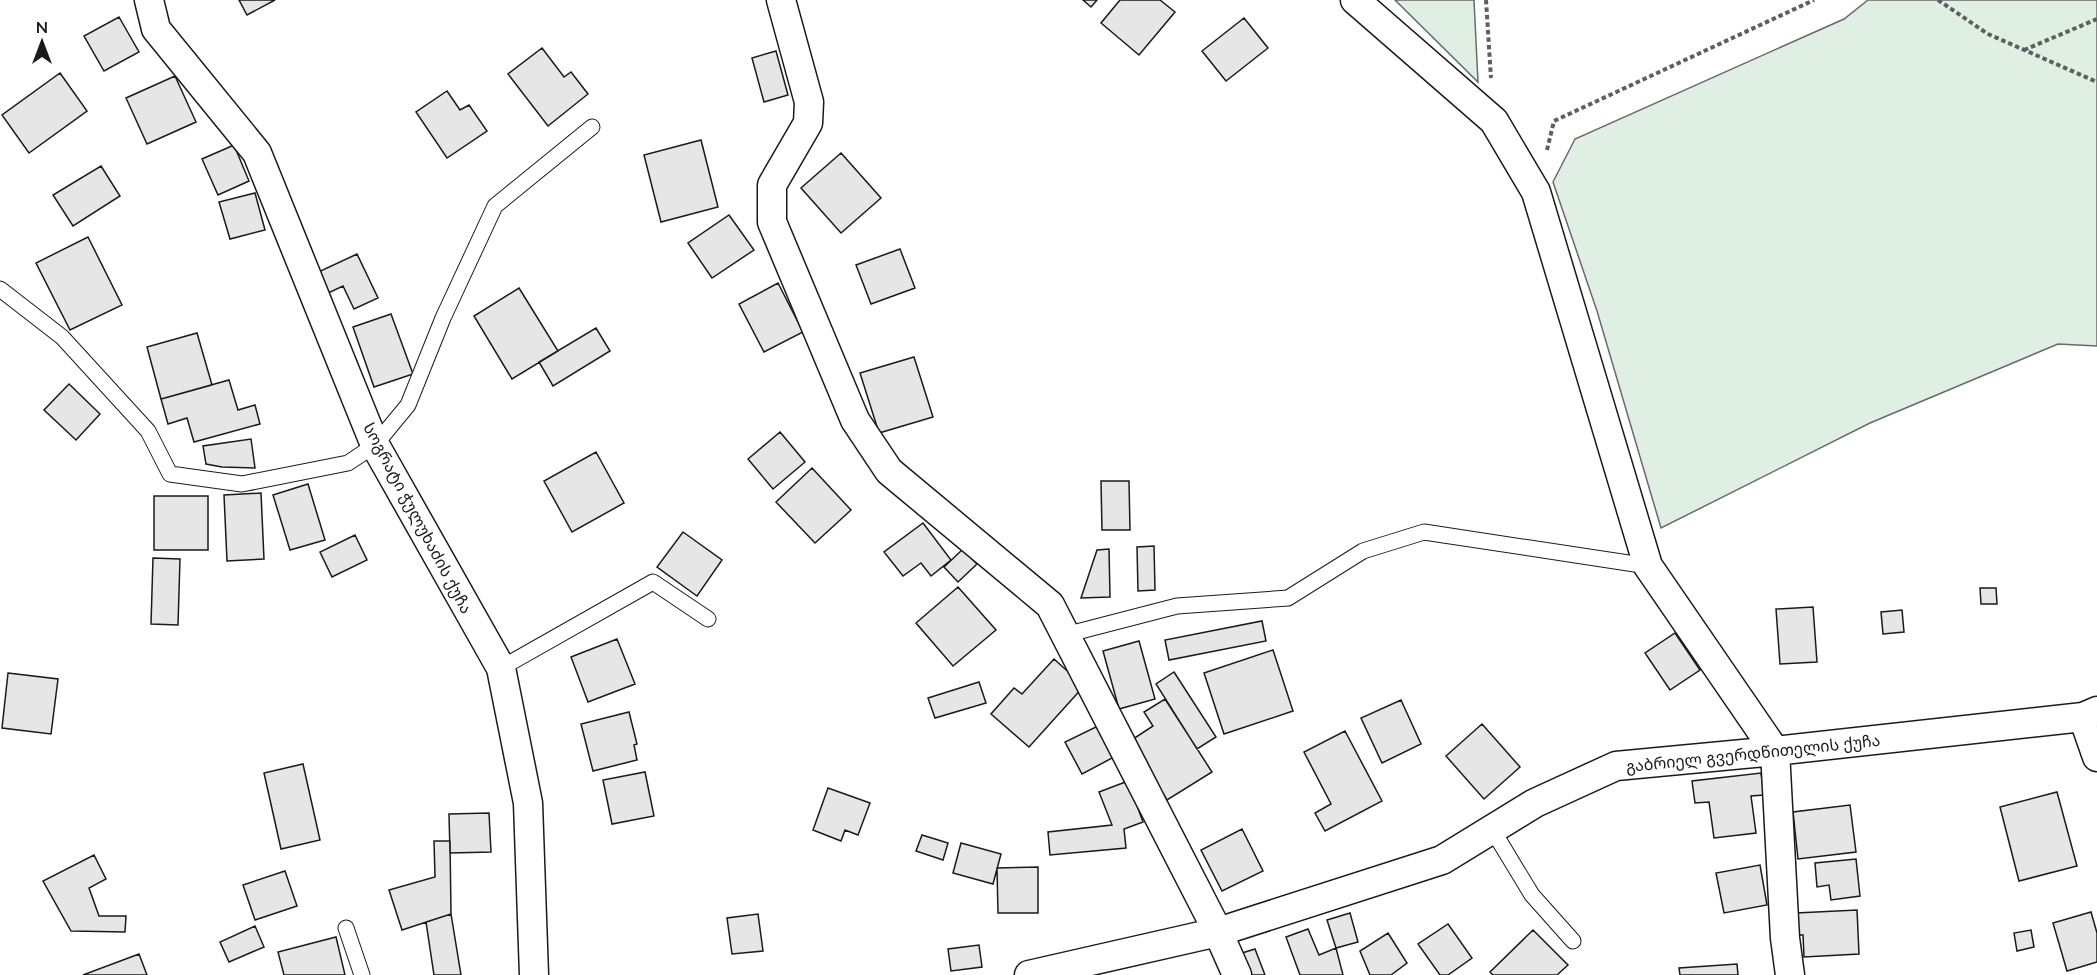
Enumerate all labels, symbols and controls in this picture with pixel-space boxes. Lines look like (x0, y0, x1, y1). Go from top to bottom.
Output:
north arrow (12, 12, 72, 72)
text: N (36, 17, 48, 36)
street label: სოგრატი ჭულუხაძის ქუჩა (358, 419, 477, 617)
street label: გაბრიელ გვერდწითელის ქუჩა (1625, 730, 1881, 777)

